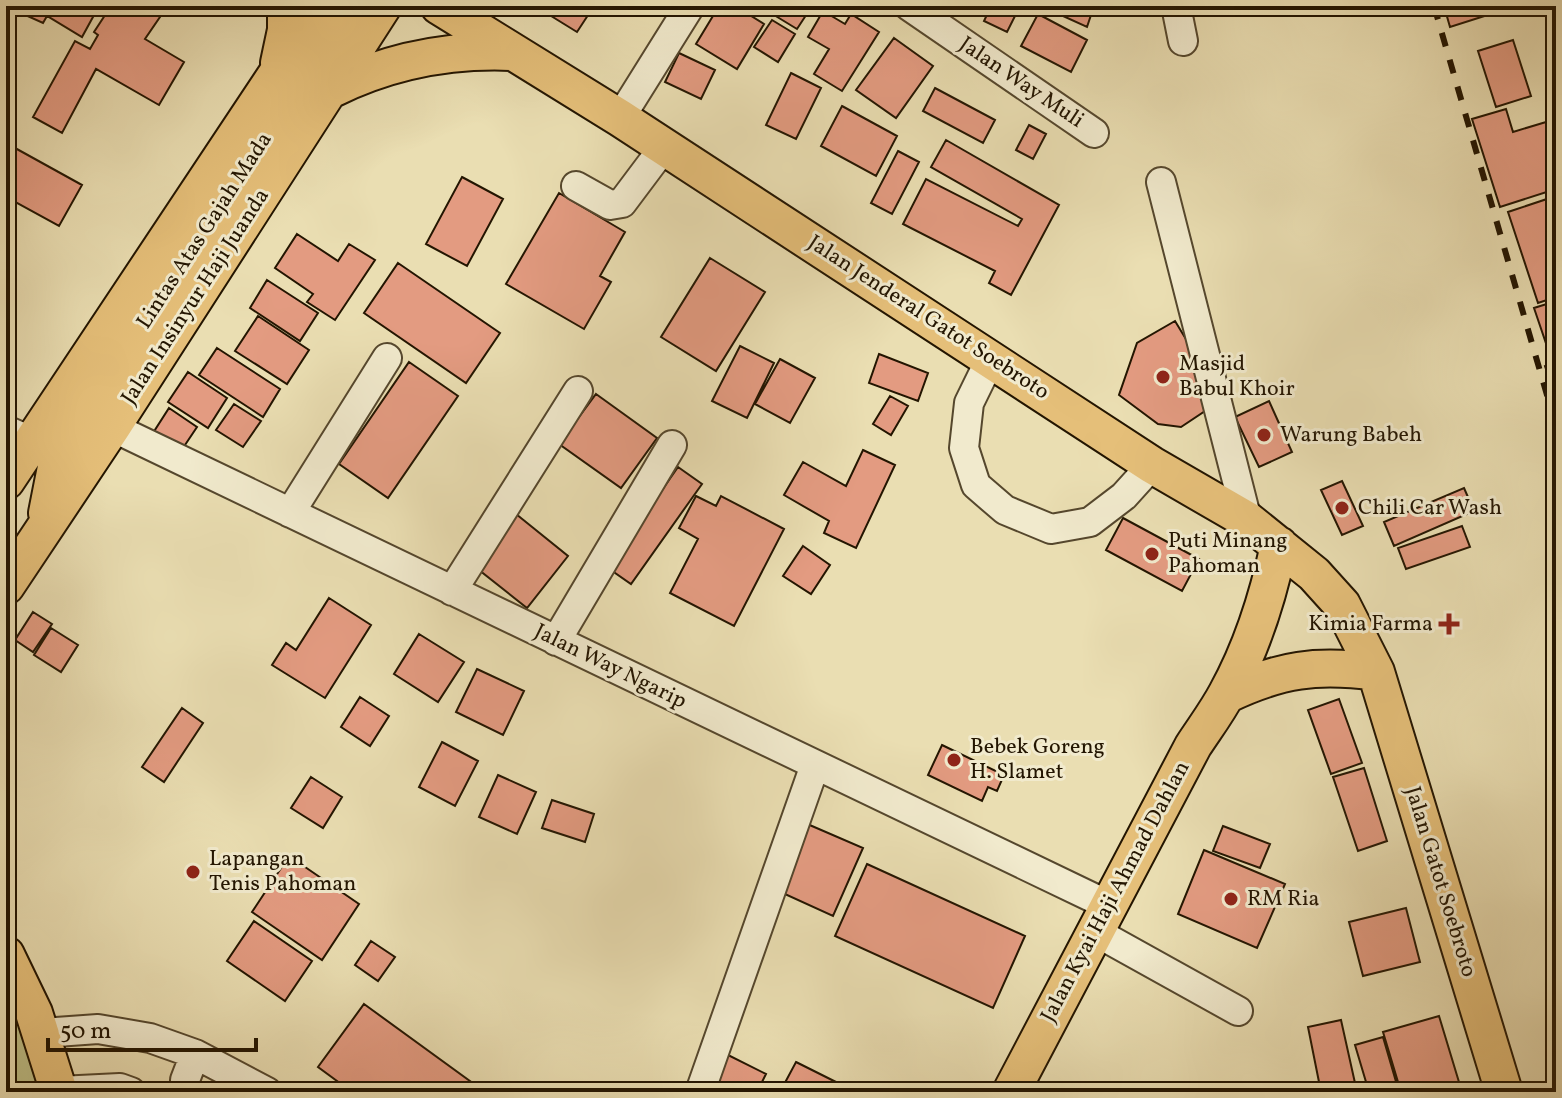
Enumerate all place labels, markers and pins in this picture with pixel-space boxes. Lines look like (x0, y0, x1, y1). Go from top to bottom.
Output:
place label: Masjid Babul Khoir (1179, 349, 1295, 405)
marker: Masjid Babul Khoir (1154, 368, 1172, 386)
place label: Warung Babeh (1280, 420, 1422, 451)
marker: Warung Babeh (1255, 426, 1273, 444)
place label: Chili Car Wash (1358, 493, 1502, 524)
marker: Chili Car Wash (1333, 499, 1351, 517)
place label: Puti Minang Pahoman (1168, 526, 1288, 582)
marker: Puti Minang Pahoman (1143, 545, 1161, 563)
place label: Kimia Farma (1308, 609, 1433, 640)
marker: Kimia Farma (1440, 615, 1458, 633)
place label: Bebek Goreng H. Slamet (970, 732, 1105, 788)
marker: Bebek Goreng H. Slamet (945, 751, 963, 769)
place label: Lapangan Tenis Pahoman (209, 844, 356, 900)
marker: Lapangan Tenis Pahoman (184, 863, 202, 881)
place label: RM Ria (1247, 884, 1320, 915)
marker: RM Ria (1222, 890, 1240, 908)

